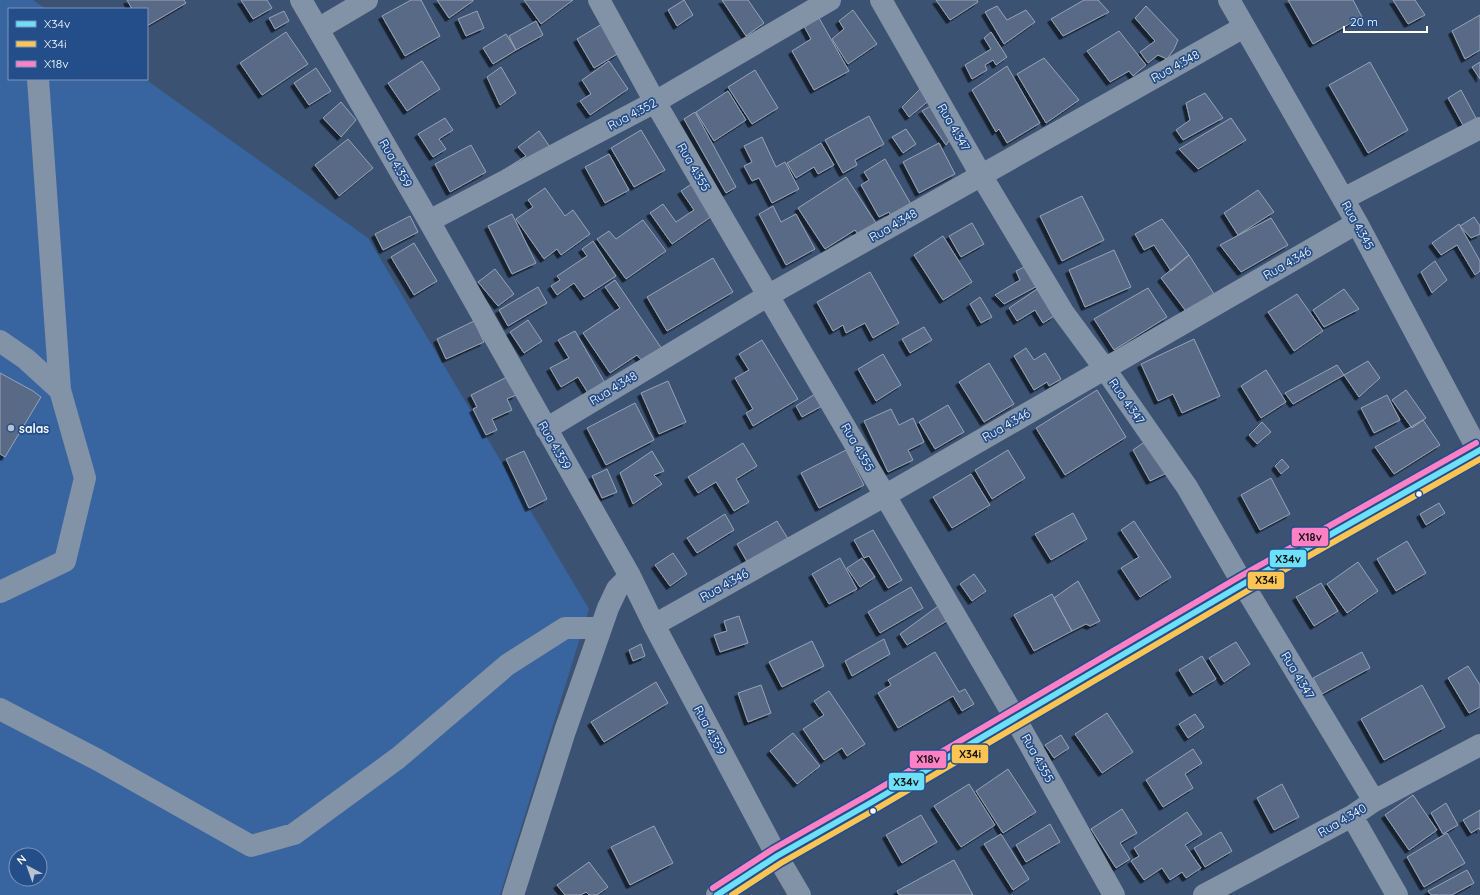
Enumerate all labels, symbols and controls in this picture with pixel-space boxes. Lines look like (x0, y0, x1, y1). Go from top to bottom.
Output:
legend (8, 8, 148, 80)
scale bar (1344, 8, 1427, 34)
text: 20 m (1350, 14, 1378, 29)
text: X34v (44, 16, 70, 31)
text: X34i (44, 36, 66, 51)
street label: Rua 4.348 (1148, 47, 1202, 85)
text: X18v (44, 56, 69, 71)
street label: Rua 4.352 (605, 95, 659, 133)
street label: Rua 4.347 (934, 101, 974, 153)
street label: Rua 4.359 (376, 136, 416, 190)
street label: Rua 4.355 (674, 140, 714, 194)
street label: Rua 4.345 (1339, 198, 1377, 252)
street label: Rua 4.348 (866, 205, 920, 245)
street label: Rua 4.346 (1260, 243, 1314, 283)
street label: Rua 4.348 (586, 368, 640, 408)
street label: Rua 4.347 (1106, 375, 1148, 427)
street label: Rua 4.346 (979, 405, 1033, 445)
street label: Rua 4.359 (535, 418, 575, 472)
street label: Rua 4.355 (838, 420, 878, 474)
place label: salas (19, 421, 49, 436)
marker: salas (6, 423, 16, 433)
unlabelled marker (1414, 489, 1424, 499)
line badge: X18v (1291, 527, 1329, 547)
text: X18v (1298, 530, 1322, 544)
line badge: X34v (1269, 549, 1307, 568)
text: X34v (1275, 552, 1301, 566)
street label: Rua 4.346 (697, 565, 751, 604)
line badge: X34i (1247, 571, 1285, 590)
text: X34i (1255, 573, 1277, 587)
street label: Rua 4.347 (1278, 649, 1318, 701)
street label: Rua 4.359 (691, 703, 729, 757)
street label: Rua 4.355 (1019, 731, 1057, 785)
line badge: X34i (951, 744, 989, 764)
text: X34i (959, 747, 981, 761)
line badge: X18v (909, 750, 947, 769)
text: X18v (916, 752, 940, 766)
line badge: X34v (888, 772, 925, 791)
text: X34v (893, 775, 919, 789)
street label: Rua 4.340 (1315, 800, 1369, 840)
unlabelled marker (868, 806, 878, 816)
north arrow (8, 847, 48, 887)
text: N (14, 852, 29, 867)

